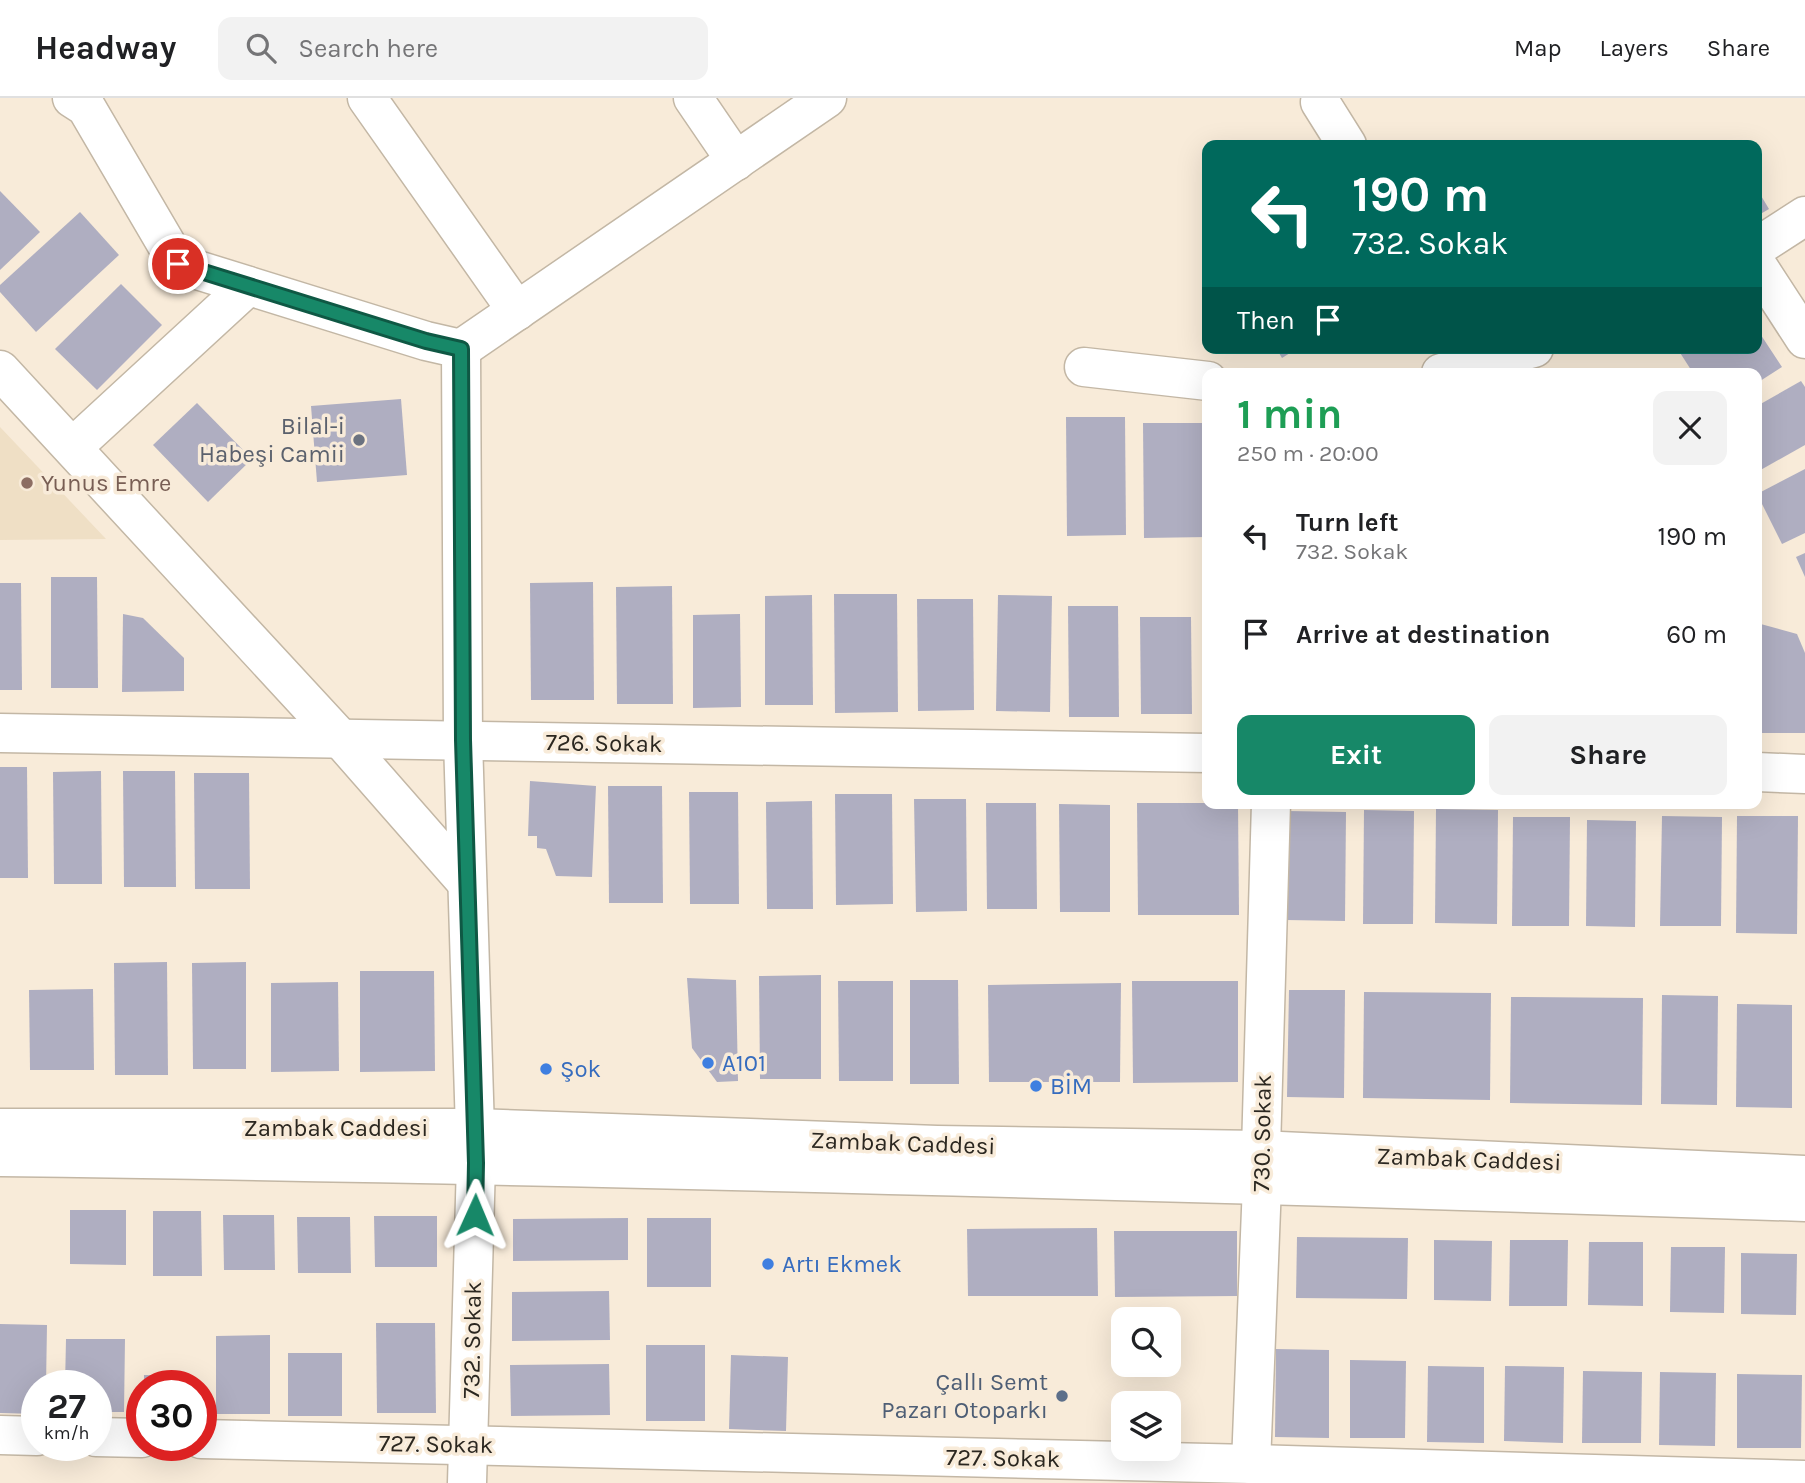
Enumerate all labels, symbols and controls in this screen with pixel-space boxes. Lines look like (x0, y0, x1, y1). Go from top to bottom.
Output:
search box (218, 17, 708, 80)
text: Headway (35, 29, 176, 67)
icon: search (242, 29, 280, 67)
text: Search here (298, 33, 438, 64)
text: Map (1514, 34, 1562, 62)
text: Layers (1600, 34, 1669, 62)
text: Share (1707, 34, 1770, 62)
text: 190 m (1352, 166, 1489, 223)
icon: left (1237, 168, 1328, 259)
text: 732. Sokak (1352, 225, 1508, 262)
pin (148, 234, 208, 294)
icon: arrive (159, 245, 197, 283)
icon: arrive (1309, 301, 1347, 339)
text: Then (1237, 305, 1295, 336)
text: 1 min (1237, 389, 1342, 439)
button: close (1653, 391, 1727, 465)
place label: Bilal-i Habeşi Camii (199, 412, 345, 468)
marker: Bilal-i Habeşi Camii (351, 432, 367, 448)
text: 250 m · 20:00 (1237, 440, 1379, 467)
place label: Yunus Emre (41, 469, 171, 497)
marker: Yunus Emre (19, 475, 35, 491)
text: Turn left (1296, 507, 1398, 538)
icon: left (1237, 517, 1275, 555)
text: 190 m (1657, 521, 1727, 552)
text: 732. Sokak (1296, 538, 1408, 565)
icon: arrive (1237, 615, 1275, 653)
text: Arrive at destination (1296, 619, 1550, 650)
text: 60 m (1666, 619, 1727, 650)
button: Exit (1237, 715, 1475, 795)
button: Share (1489, 715, 1727, 795)
street label: 726. Sokak (545, 728, 663, 758)
place label: A101 (722, 1049, 766, 1077)
place label: Şok (560, 1055, 601, 1083)
marker: A101 (700, 1055, 716, 1071)
marker: Şok (538, 1061, 554, 1077)
place label: BİM (1050, 1072, 1092, 1100)
street label: 730. Sokak (1247, 1074, 1277, 1192)
marker: BİM (1028, 1078, 1044, 1094)
street label: Zambak Caddesi (244, 1114, 428, 1142)
street label: Zambak Caddesi (810, 1126, 996, 1160)
street label: Zambak Caddesi (1376, 1142, 1562, 1176)
position arrow (438, 1178, 512, 1252)
place label: Artı Ekmek (782, 1250, 902, 1278)
marker: Artı Ekmek (760, 1256, 776, 1272)
street label: 732. Sokak (457, 1281, 487, 1399)
map controls (1111, 1307, 1181, 1461)
button: search (1111, 1307, 1181, 1377)
place label: Çallı Semt Pazarı Otoparkı (881, 1368, 1048, 1424)
speed limit sign: 30 (126, 1370, 217, 1461)
text: 27 (47, 1386, 86, 1427)
marker: Çallı Semt Pazarı Otoparkı (1054, 1388, 1070, 1404)
button: layers (1111, 1391, 1181, 1461)
text: km/h (44, 1422, 89, 1444)
street label: 727. Sokak (379, 1429, 493, 1459)
street label: 727. Sokak (946, 1443, 1060, 1473)

